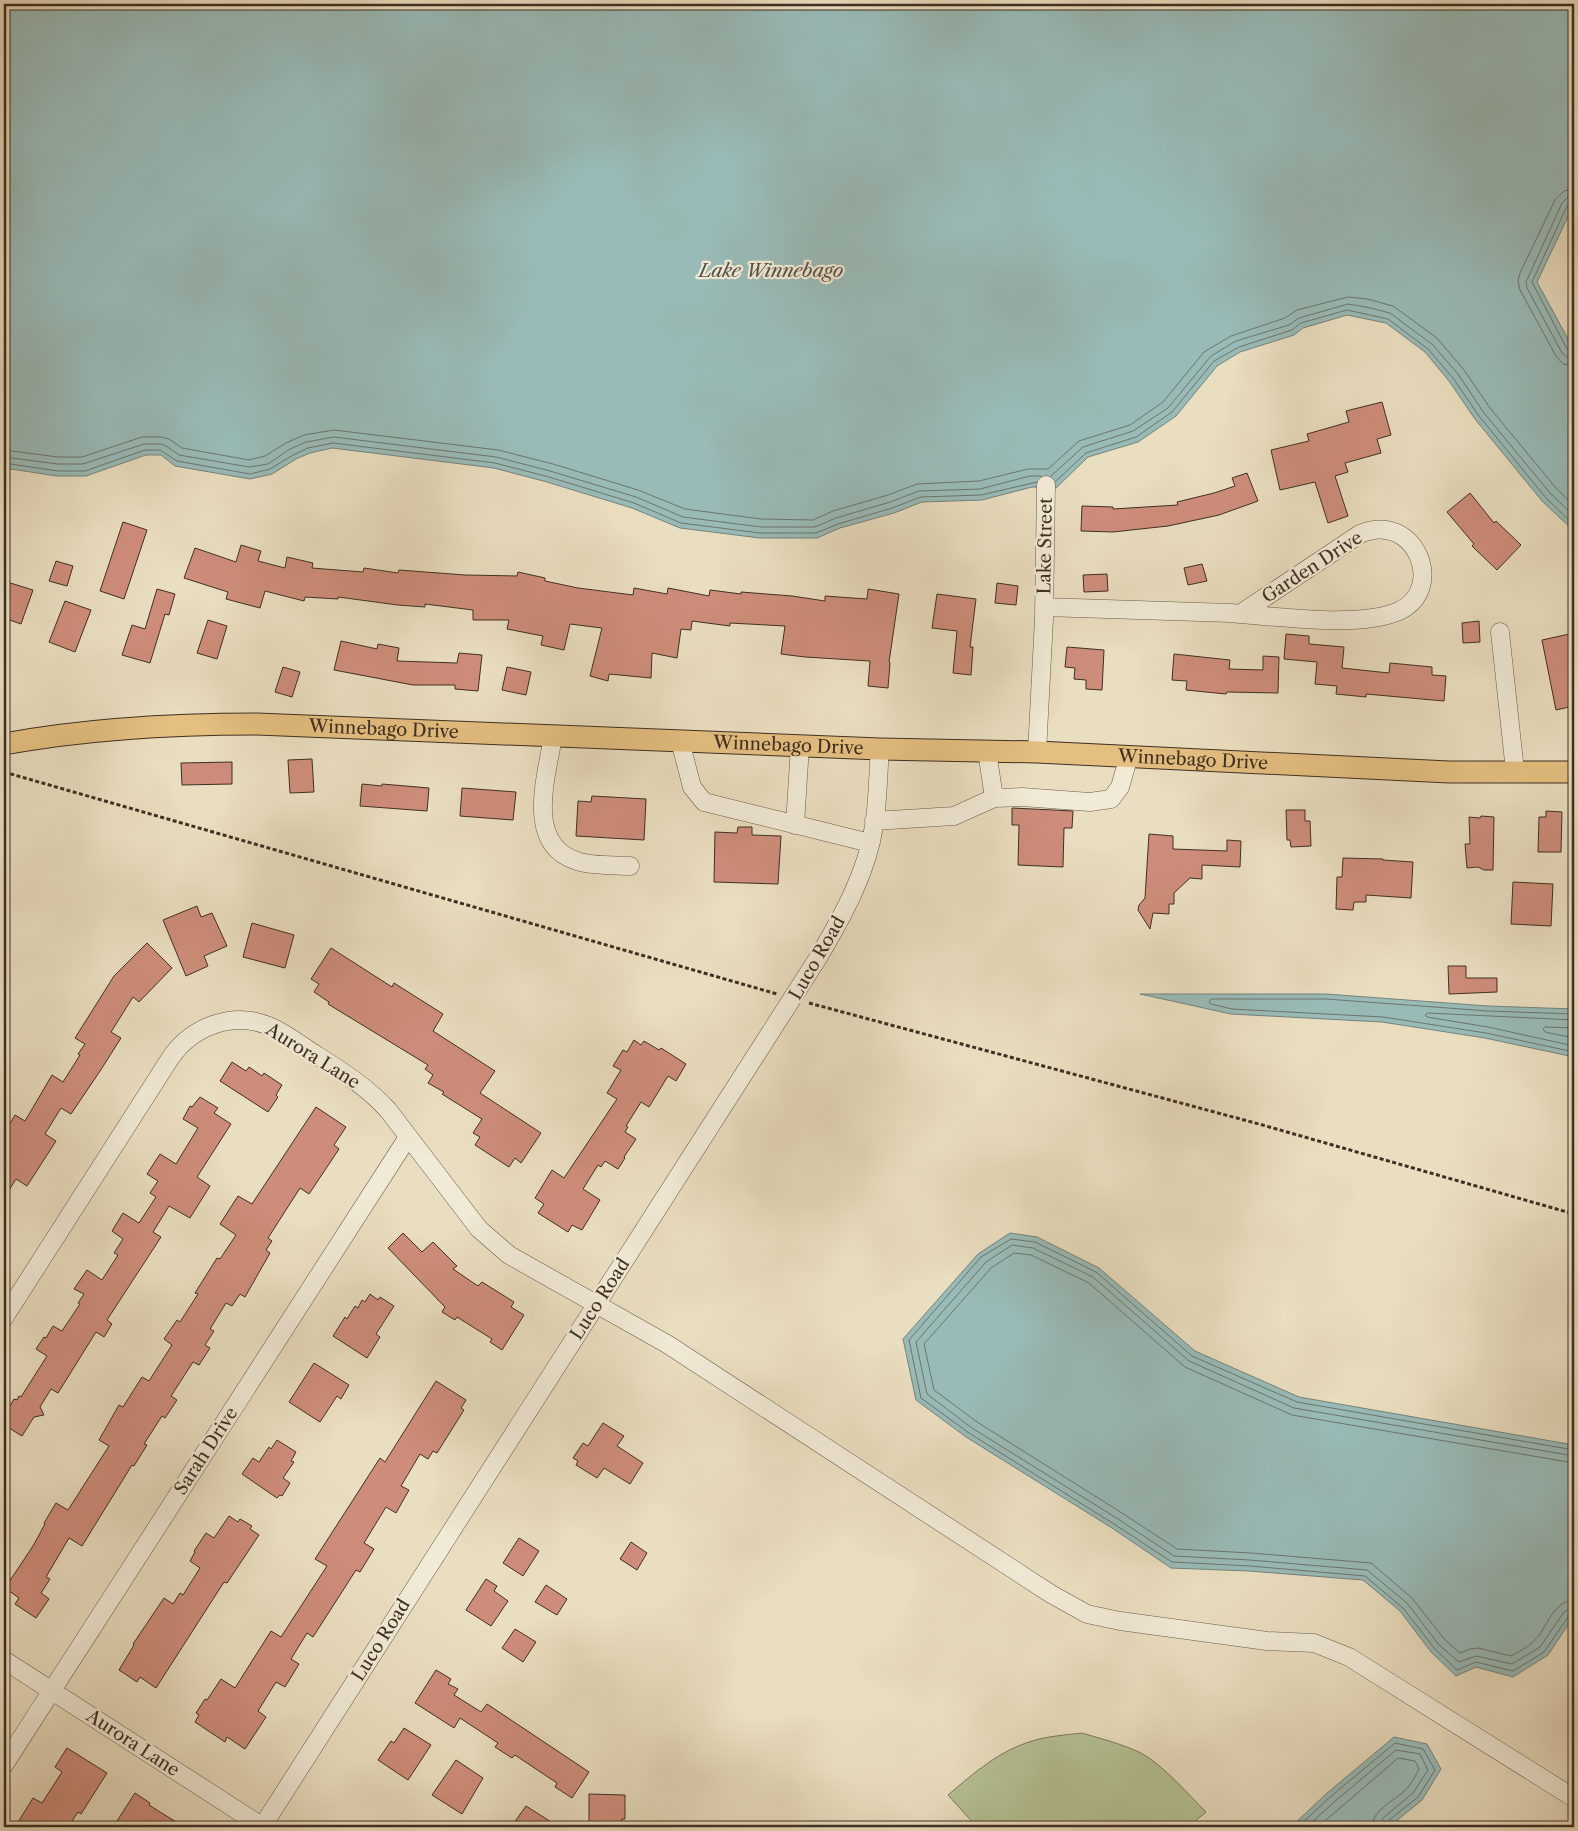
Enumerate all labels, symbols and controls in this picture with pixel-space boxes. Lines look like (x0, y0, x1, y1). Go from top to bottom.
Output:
water label: Lake Winnebago (697, 259, 843, 282)
street label: Lake Street (1033, 497, 1057, 595)
street label: Garden Drive (1258, 526, 1366, 608)
street label: Winnebago Drive (307, 715, 459, 743)
street label: Winnebago Drive (712, 731, 864, 759)
street label: Winnebago Drive (1117, 745, 1269, 774)
street label: Luco Road (784, 912, 850, 1004)
street label: Aurora Lane (261, 1018, 364, 1094)
street label: Luco Road (566, 1254, 634, 1344)
street label: Sarah Drive (170, 1403, 242, 1499)
street label: Luco Road (347, 1595, 415, 1685)
street label: Aurora Lane (81, 1704, 184, 1781)

